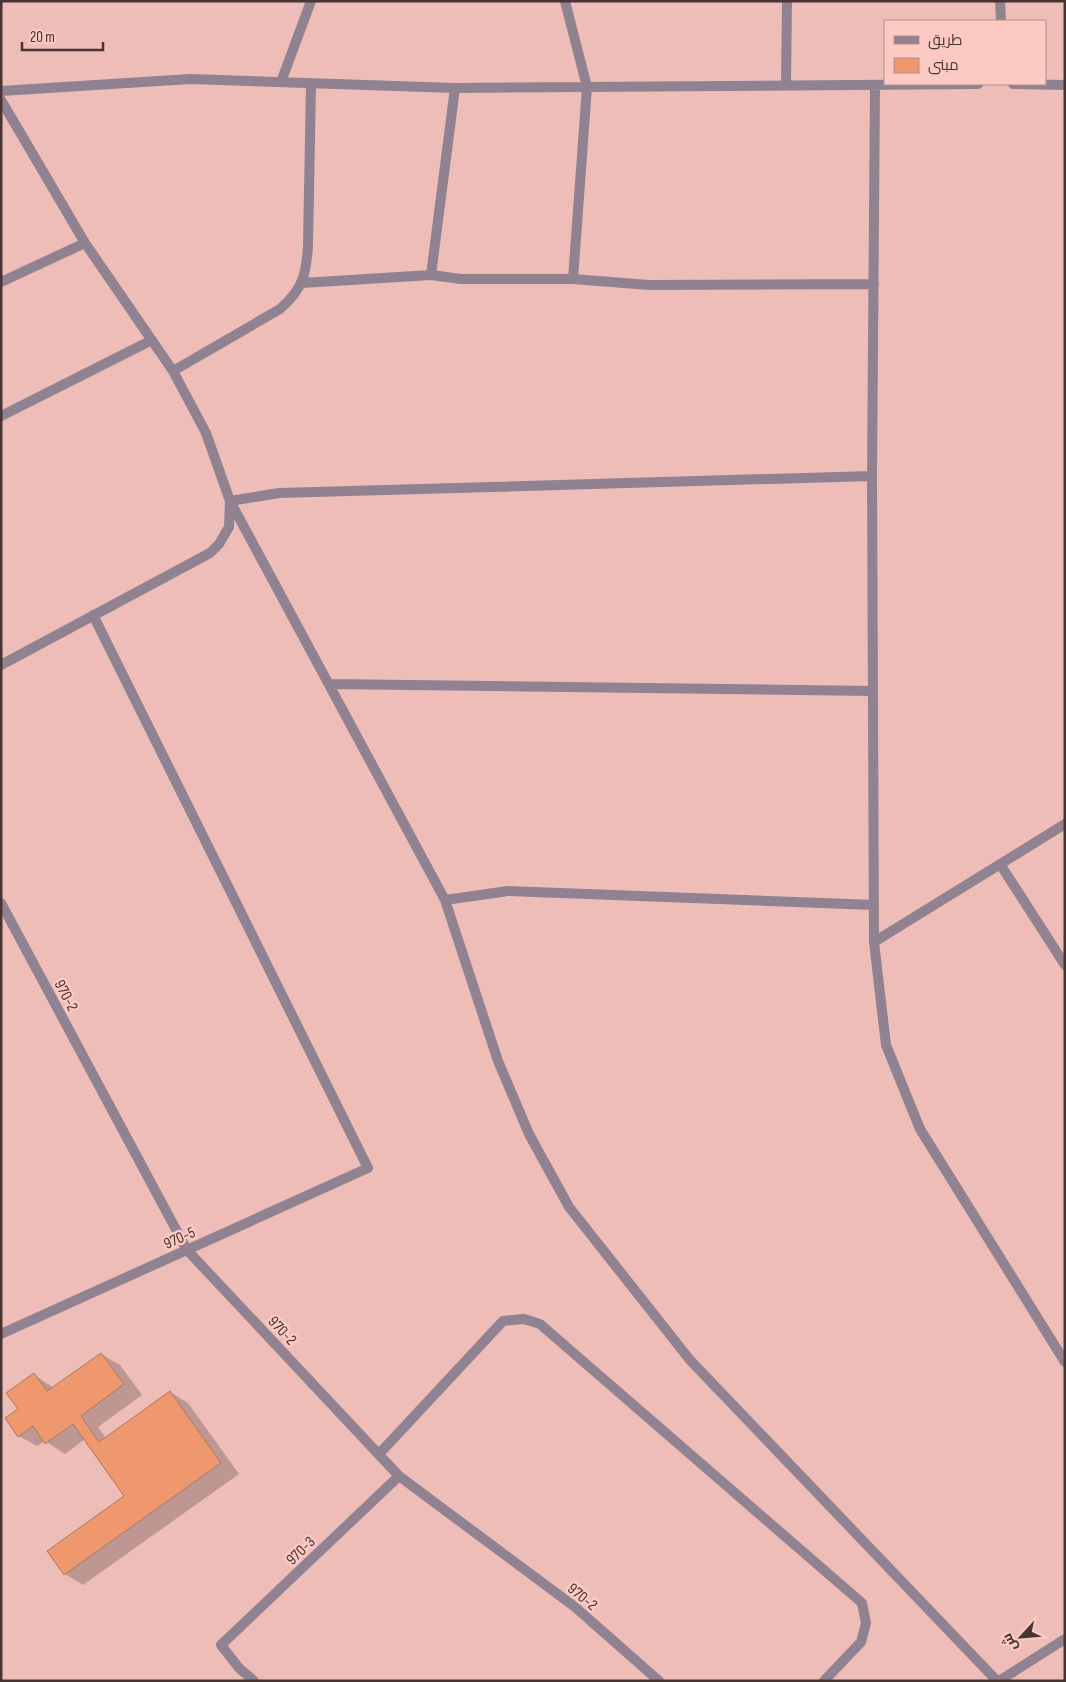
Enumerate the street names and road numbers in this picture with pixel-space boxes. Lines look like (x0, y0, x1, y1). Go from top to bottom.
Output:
street label: 970-2 (50, 977, 82, 1015)
street label: 970-5 (161, 1223, 198, 1254)
street label: 970-2 (264, 1312, 300, 1350)
street label: 970-3 (283, 1533, 320, 1569)
street label: 970-2 (563, 1579, 601, 1615)

